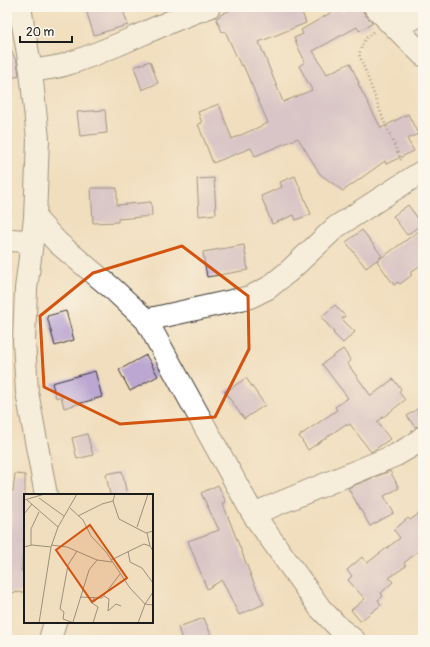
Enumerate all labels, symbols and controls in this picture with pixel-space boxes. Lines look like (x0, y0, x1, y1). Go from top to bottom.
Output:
scale bar (20, 18, 72, 44)
text: 20 m (26, 25, 55, 40)
inset map (24, 494, 153, 623)

